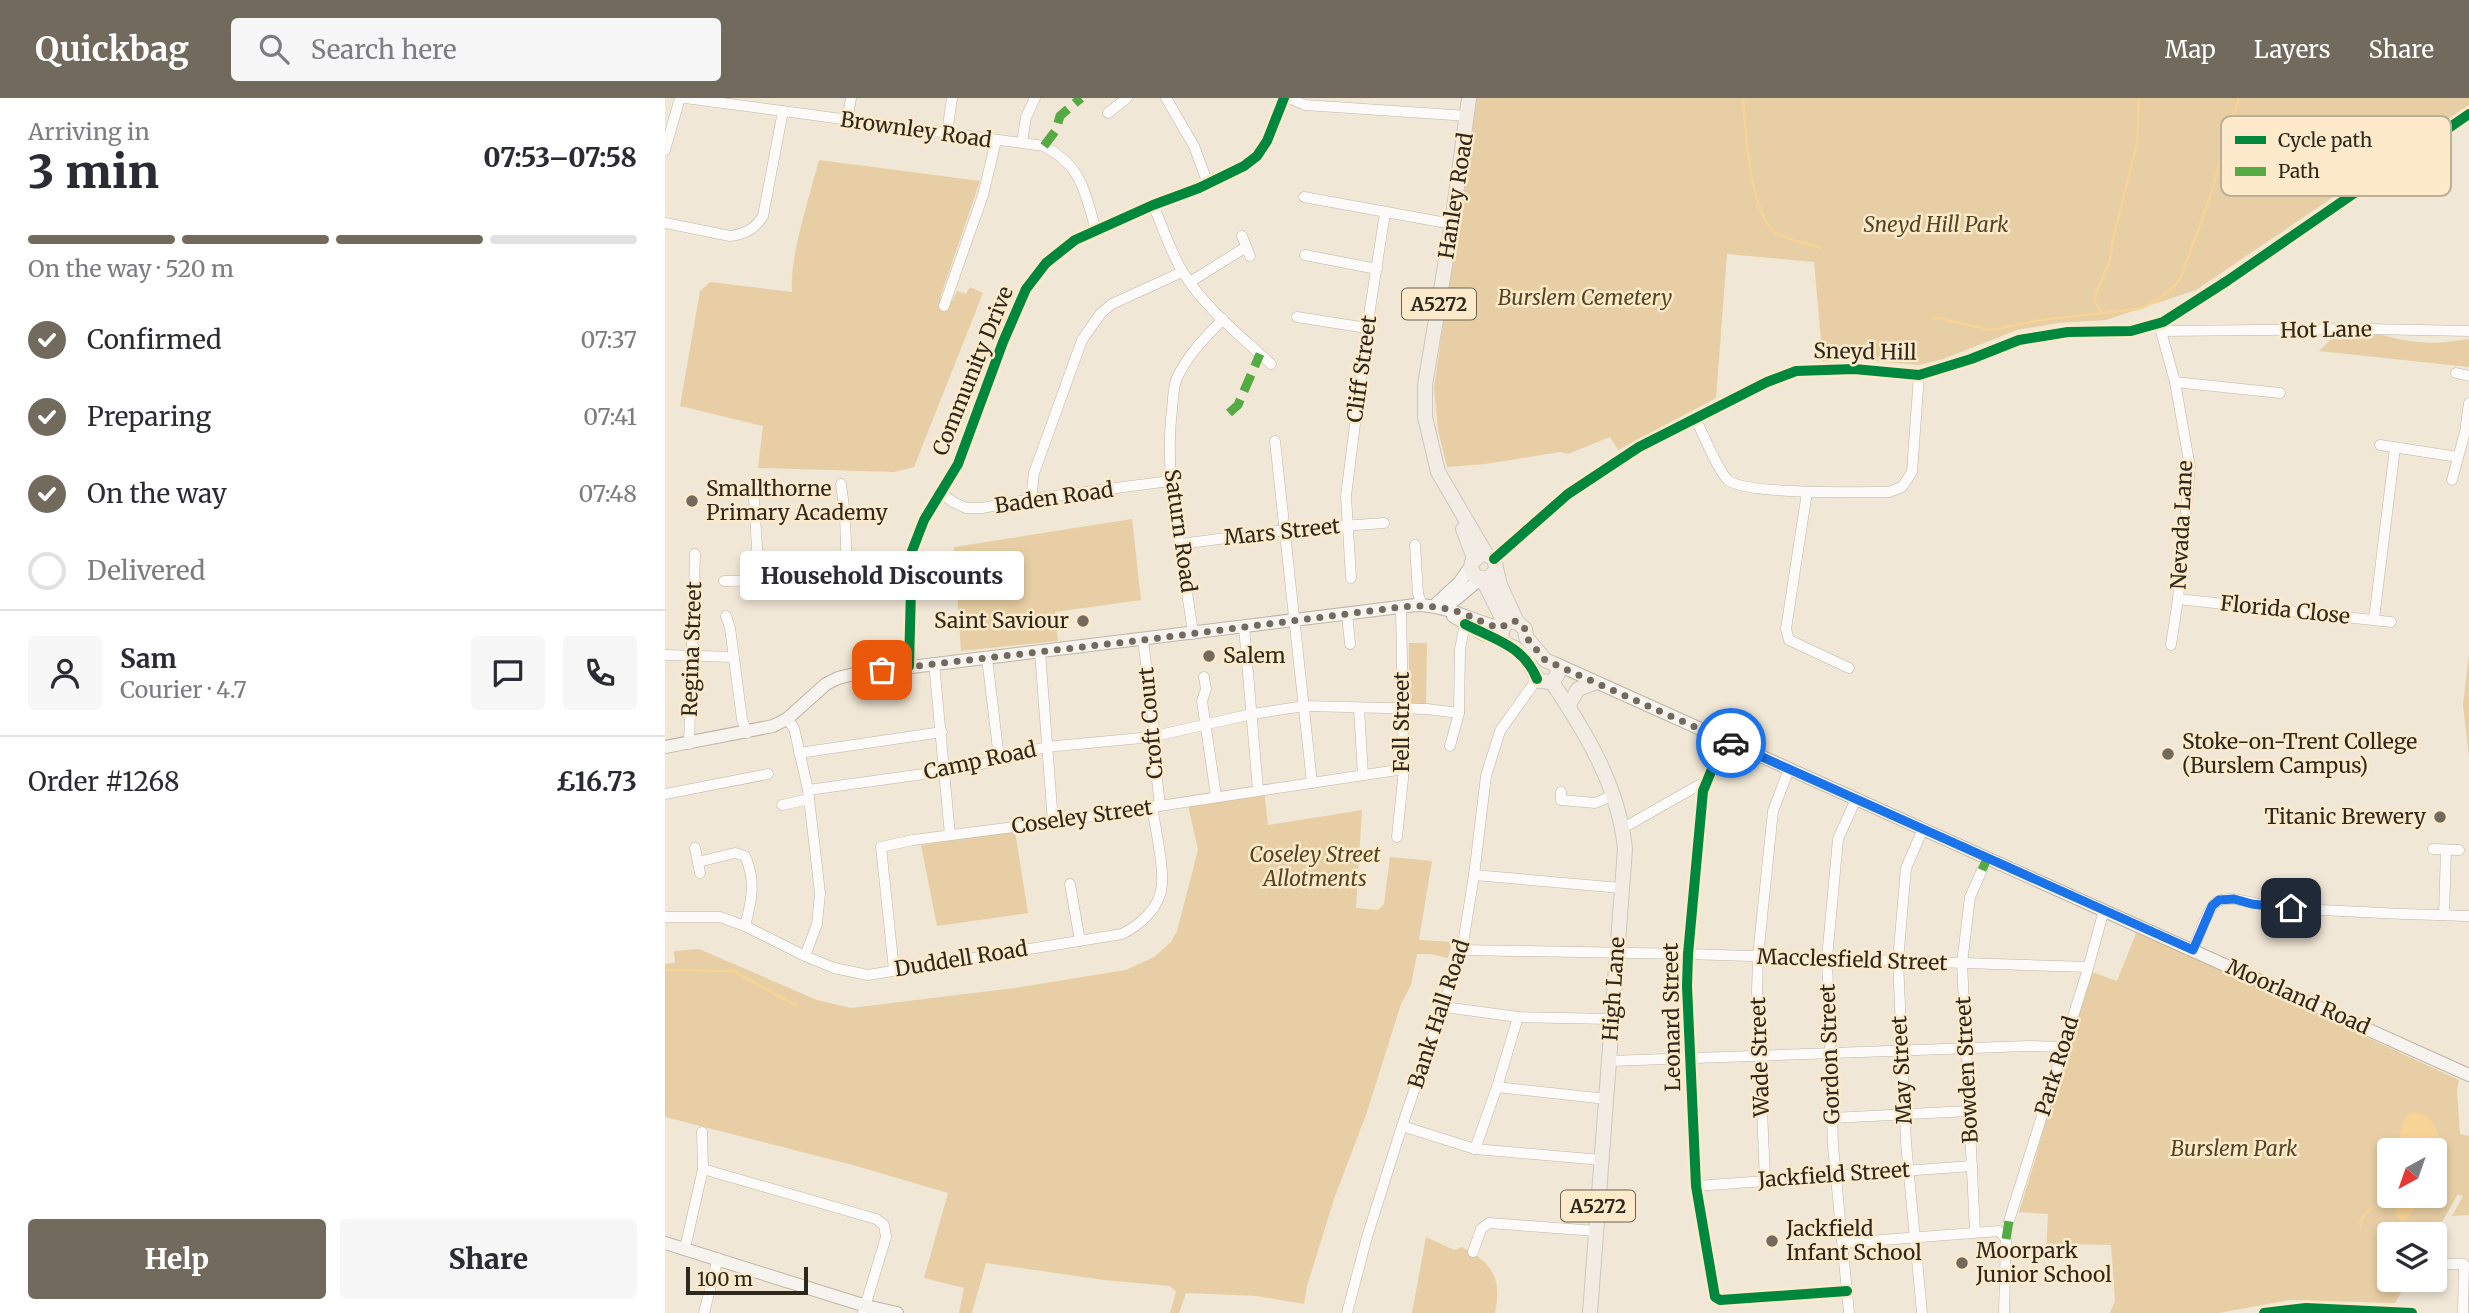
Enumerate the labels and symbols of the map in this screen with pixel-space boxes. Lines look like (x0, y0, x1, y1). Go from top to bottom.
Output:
street label: Brownley Road (839, 106, 994, 154)
legend (2221, 116, 2451, 196)
text: Cycle path (2278, 128, 2373, 152)
street label: Hanley Road (1432, 131, 1479, 261)
text: Path (2278, 159, 2320, 183)
park label: Sneyd Hill Park (1864, 211, 2009, 238)
street label: Community Drive (926, 282, 1019, 460)
park label: Burslem Cemetery (1498, 284, 1672, 311)
road number: A5272 (1402, 288, 1476, 320)
street label: Cliff Street (1341, 314, 1382, 424)
street label: Hot Lane (2280, 315, 2372, 344)
street label: Sneyd Hill (1813, 337, 1917, 366)
street label: Nevada Lane (2165, 460, 2198, 590)
street label: Saturn Road (1158, 467, 1203, 595)
place label: Smallthorne Primary Academy (706, 475, 888, 526)
street label: Baden Road (993, 476, 1115, 519)
marker: Smallthorne Primary Academy (684, 493, 700, 509)
street label: Mars Street (1223, 512, 1341, 551)
callout: Household Discounts (740, 551, 1024, 600)
street label: Regina Street (676, 581, 707, 717)
street label: Florida Close (2219, 589, 2351, 630)
place label: Saint Saviour (934, 607, 1069, 634)
marker: Saint Saviour (1075, 613, 1091, 629)
pin (852, 640, 912, 700)
place label: Salem (1223, 642, 1286, 669)
marker: Salem (1201, 648, 1217, 664)
street label: Croft Court (1132, 666, 1169, 780)
street label: Fell Street (1388, 671, 1415, 773)
courier (1696, 708, 1766, 778)
place label: Stoke-on-Trent College (Burslem Campus) (2182, 728, 2417, 779)
street label: Camp Road (921, 735, 1039, 786)
marker: Stoke-on-Trent College (Burslem Campus) (2160, 746, 2176, 762)
street label: Coseley Street (1010, 793, 1154, 840)
place label: Titanic Brewery (2264, 803, 2427, 830)
marker: Titanic Brewery (2432, 809, 2448, 825)
park label: Coseley Street Allotments (1249, 841, 1381, 892)
pin (2261, 878, 2321, 938)
street label: Duddell Road (892, 935, 1030, 982)
street label: Bank Hall Road (1402, 936, 1475, 1092)
street label: High Lane (1596, 936, 1631, 1042)
street label: Leonard Street (1657, 943, 1686, 1091)
street label: Macclesfield Street (1756, 943, 1948, 976)
street label: Moorland Road (2222, 953, 2375, 1040)
street label: Gordon Street (1814, 983, 1845, 1125)
street label: Wade Street (1744, 996, 1775, 1119)
street label: Bowden Street (1949, 996, 1984, 1144)
street label: Park Road (2029, 1013, 2085, 1119)
street label: May Street (1885, 1015, 1918, 1125)
park label: Burslem Park (2171, 1135, 2298, 1162)
north arrow (2377, 1138, 2447, 1208)
street label: Jackfield Street (1756, 1156, 1911, 1193)
road number: A5272 (1561, 1190, 1635, 1222)
place label: Jackfield Infant School (1785, 1215, 1922, 1266)
marker: Jackfield Infant School (1764, 1233, 1780, 1249)
place label: Moorpark Junior School (1975, 1237, 2112, 1288)
marker: Moorpark Junior School (1954, 1255, 1970, 1271)
scale bar (686, 1264, 809, 1296)

